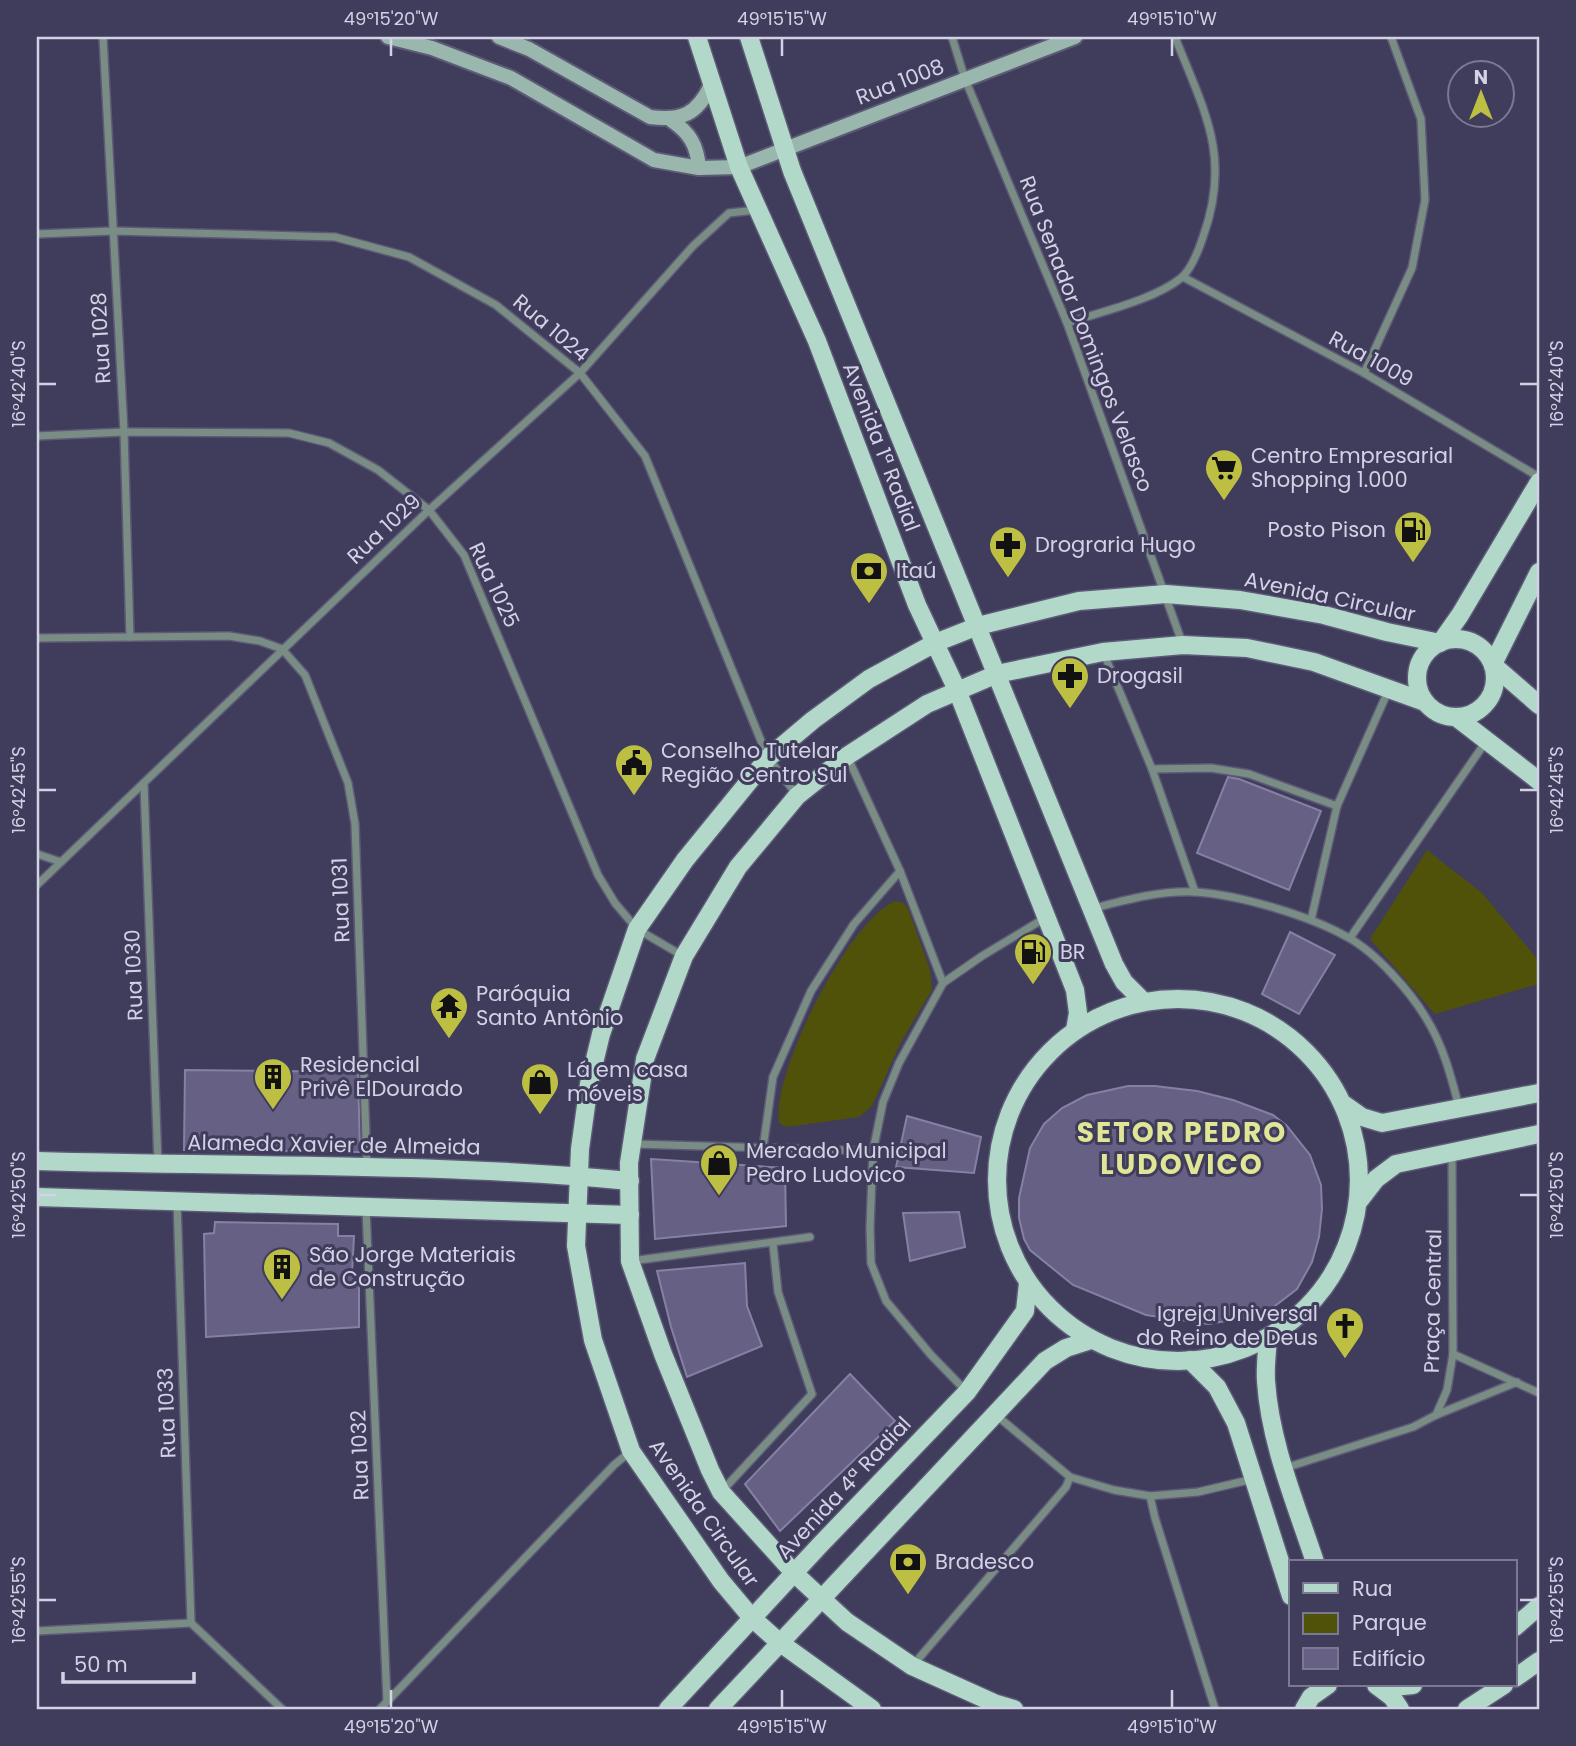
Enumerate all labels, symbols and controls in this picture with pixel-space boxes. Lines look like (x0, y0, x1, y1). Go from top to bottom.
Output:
text: 49°15'20"W (344, 6, 439, 31)
text: 49°15'15"W (737, 6, 827, 31)
text: 49°15'10"W (1127, 6, 1217, 31)
street label: Rua 1008 (852, 51, 948, 112)
north arrow (1446, 60, 1516, 130)
text: N (1474, 64, 1488, 91)
street label: Rua Senador Domingos Velasco (1013, 172, 1160, 496)
street label: Rua 1024 (507, 287, 596, 368)
street label: Rua 1028 (84, 292, 117, 384)
street label: Rua 1009 (1324, 323, 1419, 394)
text: 16°42'40"S (6, 340, 31, 428)
text: 16°42'40"S (1544, 340, 1569, 428)
street label: Avenida 1ª Radial (836, 358, 927, 536)
place label: Centro Empresarial Shopping 1.000 (1251, 441, 1453, 494)
supermarket icon: Centro Empresarial Shopping 1.000 (1203, 447, 1245, 502)
street label: Rua 1029 (340, 487, 427, 570)
fuel station icon: Posto Pison (1392, 509, 1434, 564)
place label: Posto Pison (1268, 515, 1386, 544)
pharmacy icon: Drograria Hugo (987, 524, 1029, 579)
place label: Drograria Hugo (1035, 530, 1196, 559)
street label: Rua 1025 (462, 537, 527, 632)
bank icon: Itaú (848, 550, 890, 605)
place label: Itaú (896, 556, 936, 585)
street label: Avenida Circular (1242, 564, 1418, 629)
pharmacy icon: Drogasil (1049, 655, 1091, 710)
place label: Drogasil (1097, 661, 1183, 690)
place label: Conselho Tutelar Região Centro Sul (661, 736, 848, 789)
public building icon: Conselho Tutelar Região Centro Sul (613, 742, 655, 797)
text: 16°42'45"S (6, 746, 31, 834)
text: 16°42'45"S (1544, 746, 1569, 834)
street label: Rua 1031 (325, 857, 356, 943)
street label: Rua 1030 (117, 929, 150, 1021)
fuel station icon: BR (1012, 931, 1054, 986)
place label: BR (1060, 937, 1086, 966)
place label: Paróquia Santo Antônio (476, 979, 623, 1032)
temple icon: Paróquia Santo Antônio (428, 985, 470, 1040)
place label: Residencial Privê ElDourado (300, 1050, 463, 1103)
place label: Lá em casa móveis (567, 1055, 688, 1108)
building icon: Residencial Privê ElDourado (252, 1056, 294, 1111)
shop icon: Lá em casa móveis (519, 1061, 561, 1116)
district label: SETOR PEDRO LUDOVICO (1077, 1113, 1287, 1184)
street label: Alameda Xavier de Almeida (187, 1127, 481, 1162)
place label: Mercado Municipal Pedro Ludovico (746, 1136, 947, 1189)
shop icon: Mercado Municipal Pedro Ludovico (698, 1142, 740, 1197)
text: 16°42'50"S (6, 1151, 31, 1239)
text: 16°42'50"S (1544, 1151, 1569, 1239)
street label: Praça Central (1417, 1229, 1448, 1373)
place label: São Jorge Materiais de Construção (309, 1240, 516, 1293)
building icon: São Jorge Materiais de Construção (261, 1246, 303, 1301)
place label: Igreja Universal do Reino de Deus (1136, 1299, 1318, 1352)
church icon: Igreja Universal do Reino de Deus (1324, 1305, 1366, 1360)
street label: Rua 1033 (150, 1367, 183, 1459)
street label: Rua 1032 (343, 1409, 376, 1501)
street label: Avenida 4ª Radial (770, 1410, 917, 1565)
street label: Avenida Circular (643, 1433, 766, 1592)
bank icon: Bradesco (887, 1541, 929, 1596)
place label: Bradesco (935, 1547, 1034, 1576)
text: 16°42'55"S (6, 1556, 31, 1644)
text: 16°42'55"S (1544, 1556, 1569, 1644)
legend (1289, 1560, 1516, 1686)
text: Rua (1352, 1574, 1392, 1603)
text: Parque (1352, 1608, 1427, 1637)
scale bar (63, 1641, 194, 1685)
text: Edifício (1352, 1644, 1426, 1673)
text: 50 m (74, 1650, 128, 1679)
text: 49°15'20"W (344, 1714, 439, 1739)
text: 49°15'15"W (737, 1714, 827, 1739)
text: 49°15'10"W (1127, 1714, 1217, 1739)

